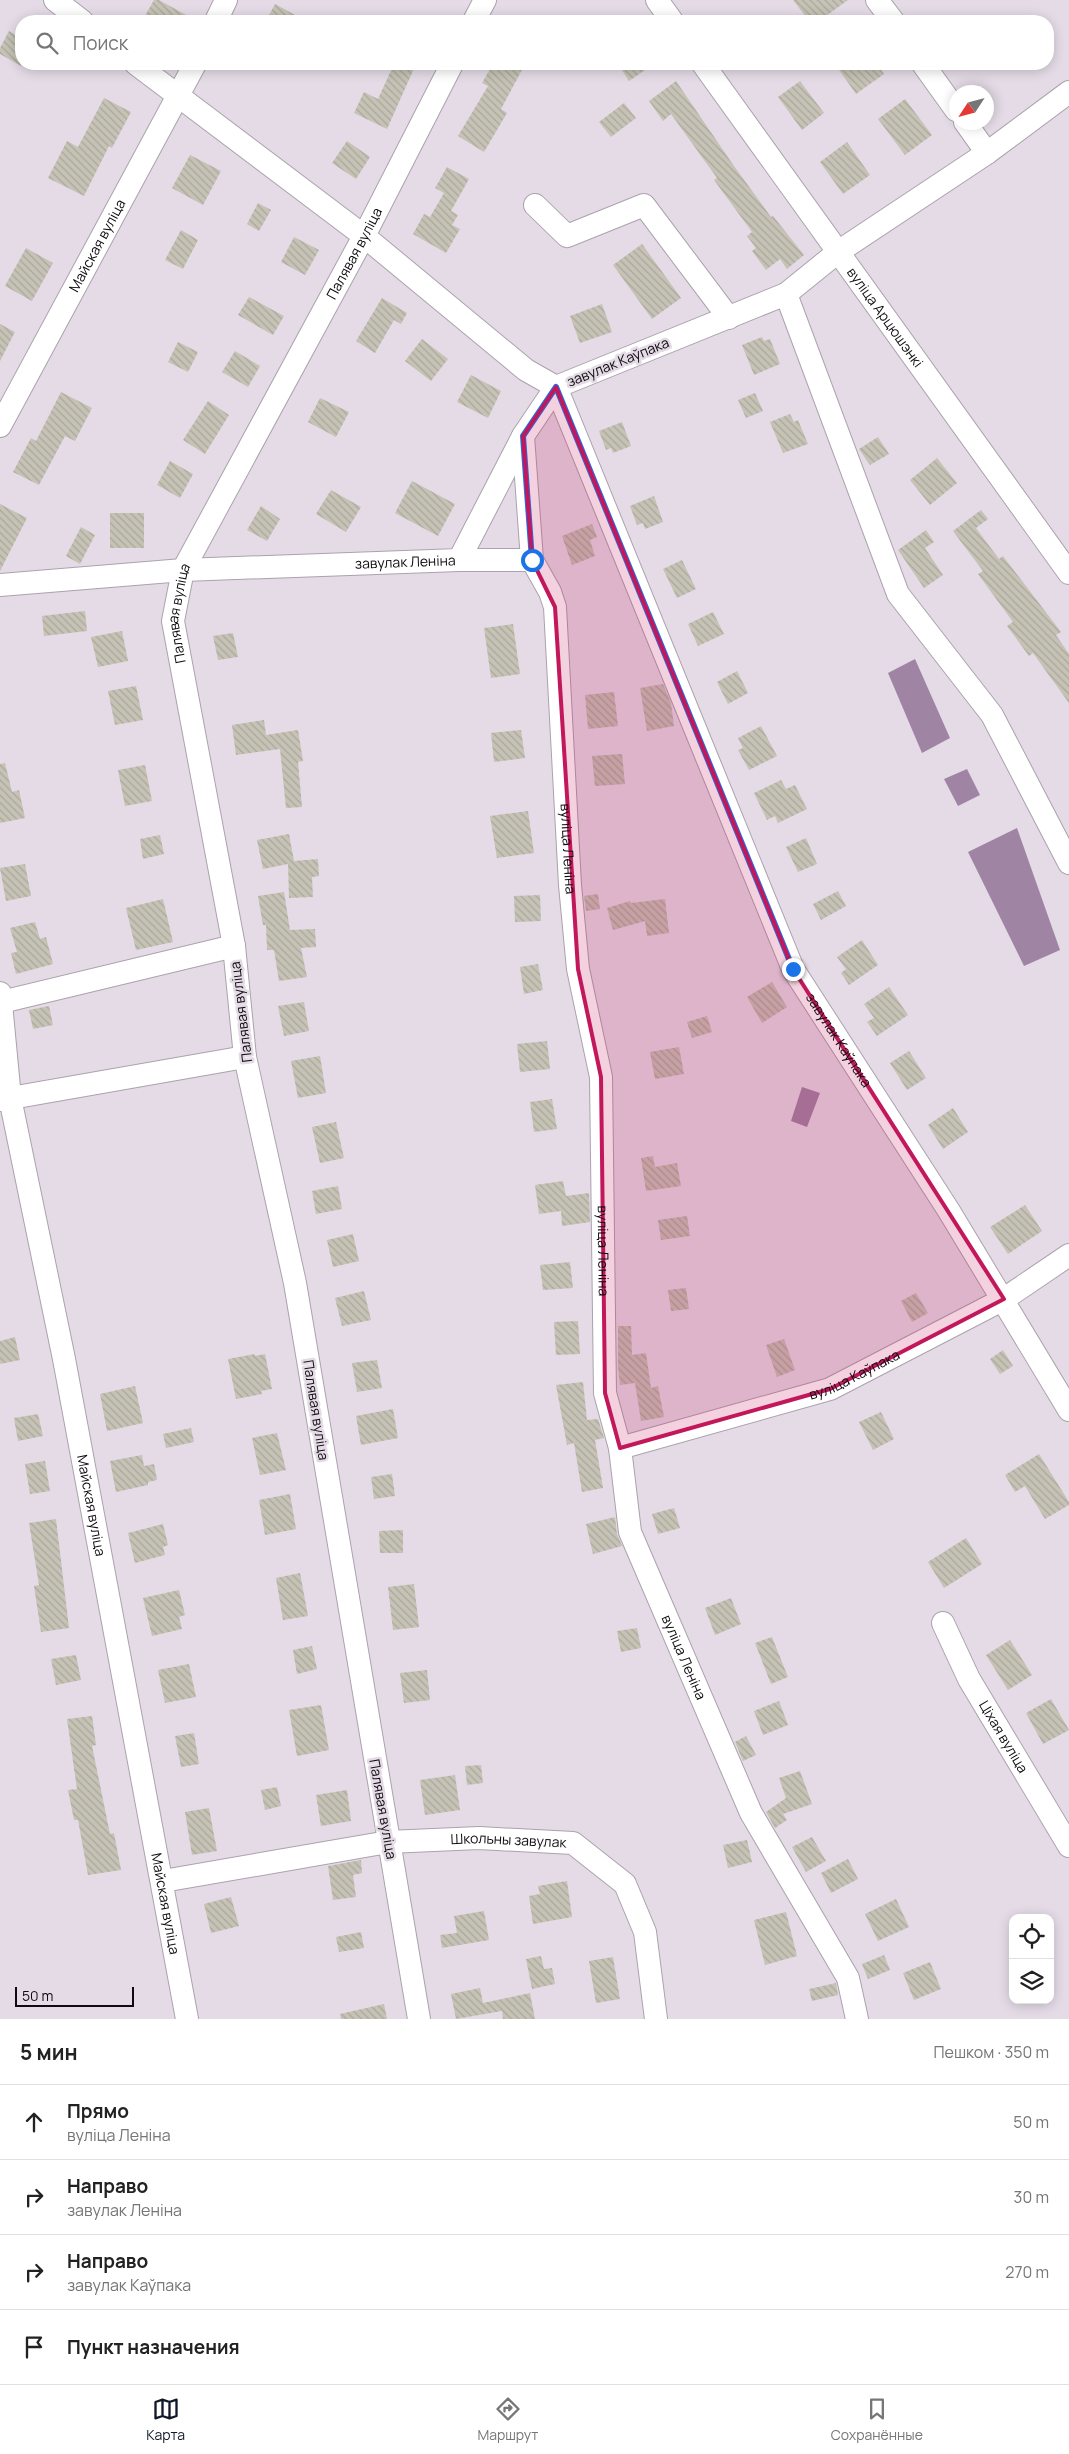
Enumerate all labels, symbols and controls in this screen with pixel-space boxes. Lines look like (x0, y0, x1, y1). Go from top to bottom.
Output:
search box (15, 15, 1054, 70)
icon: search (33, 29, 61, 57)
text: Поиск (73, 30, 128, 56)
north arrow (949, 85, 994, 130)
street label: Майская вуліца (64, 195, 130, 295)
street label: Палявая вуліца (322, 204, 386, 302)
street label: вуліца Арцюшэнкі (843, 263, 928, 371)
street label: завулак Каўпака (564, 332, 672, 391)
route start (521, 549, 544, 572)
street label: завулак Леніна (355, 550, 456, 573)
street label: Палявая вуліца (163, 559, 194, 665)
street label: вуліца Леніна (557, 803, 581, 895)
route end (782, 958, 805, 981)
street label: Палявая вуліца (225, 961, 256, 1064)
street label: завулак Каўпака (802, 989, 877, 1091)
street label: вуліца Леніна (594, 1205, 614, 1296)
street label: вуліца Каўпака (807, 1345, 903, 1403)
street label: Палявая вуліца (299, 1358, 334, 1461)
street label: Майская вуліца (73, 1453, 111, 1558)
street label: вуліца Леніна (658, 1612, 711, 1702)
street label: Ціхая вуліца (975, 1697, 1033, 1776)
street label: Палявая вуліца (365, 1757, 402, 1861)
street label: Школьны завулак (450, 1828, 568, 1852)
street label: Майская вуліца (147, 1851, 185, 1956)
map controls (1009, 1914, 1054, 2004)
button: locate (1009, 1914, 1054, 1959)
button: layers (1009, 1959, 1054, 2004)
scale bar (15, 1984, 134, 2007)
text: 50 m (22, 1986, 53, 2005)
text: 5 мин (20, 2038, 78, 2066)
text: Пешком · 350 m (934, 2041, 1049, 2063)
text: Прямо (67, 2098, 129, 2124)
icon: ahead (20, 2108, 48, 2136)
text: 50 m (1013, 2111, 1049, 2133)
text: вуліца Леніна (67, 2124, 171, 2146)
text: Направо (67, 2173, 148, 2199)
icon: right (20, 2183, 48, 2211)
text: 30 m (1014, 2186, 1049, 2208)
text: завулак Леніна (67, 2199, 182, 2221)
text: Направо (67, 2248, 148, 2274)
icon: right (20, 2258, 48, 2286)
text: 270 m (1005, 2261, 1049, 2283)
text: завулак Каўпака (67, 2274, 191, 2296)
icon: arrive (20, 2333, 48, 2361)
text: Пункт назначения (67, 2334, 240, 2360)
tab: Карта (146, 2395, 185, 2444)
tab: Маршрут (477, 2395, 538, 2444)
tab: Сохранённые (831, 2395, 923, 2444)

